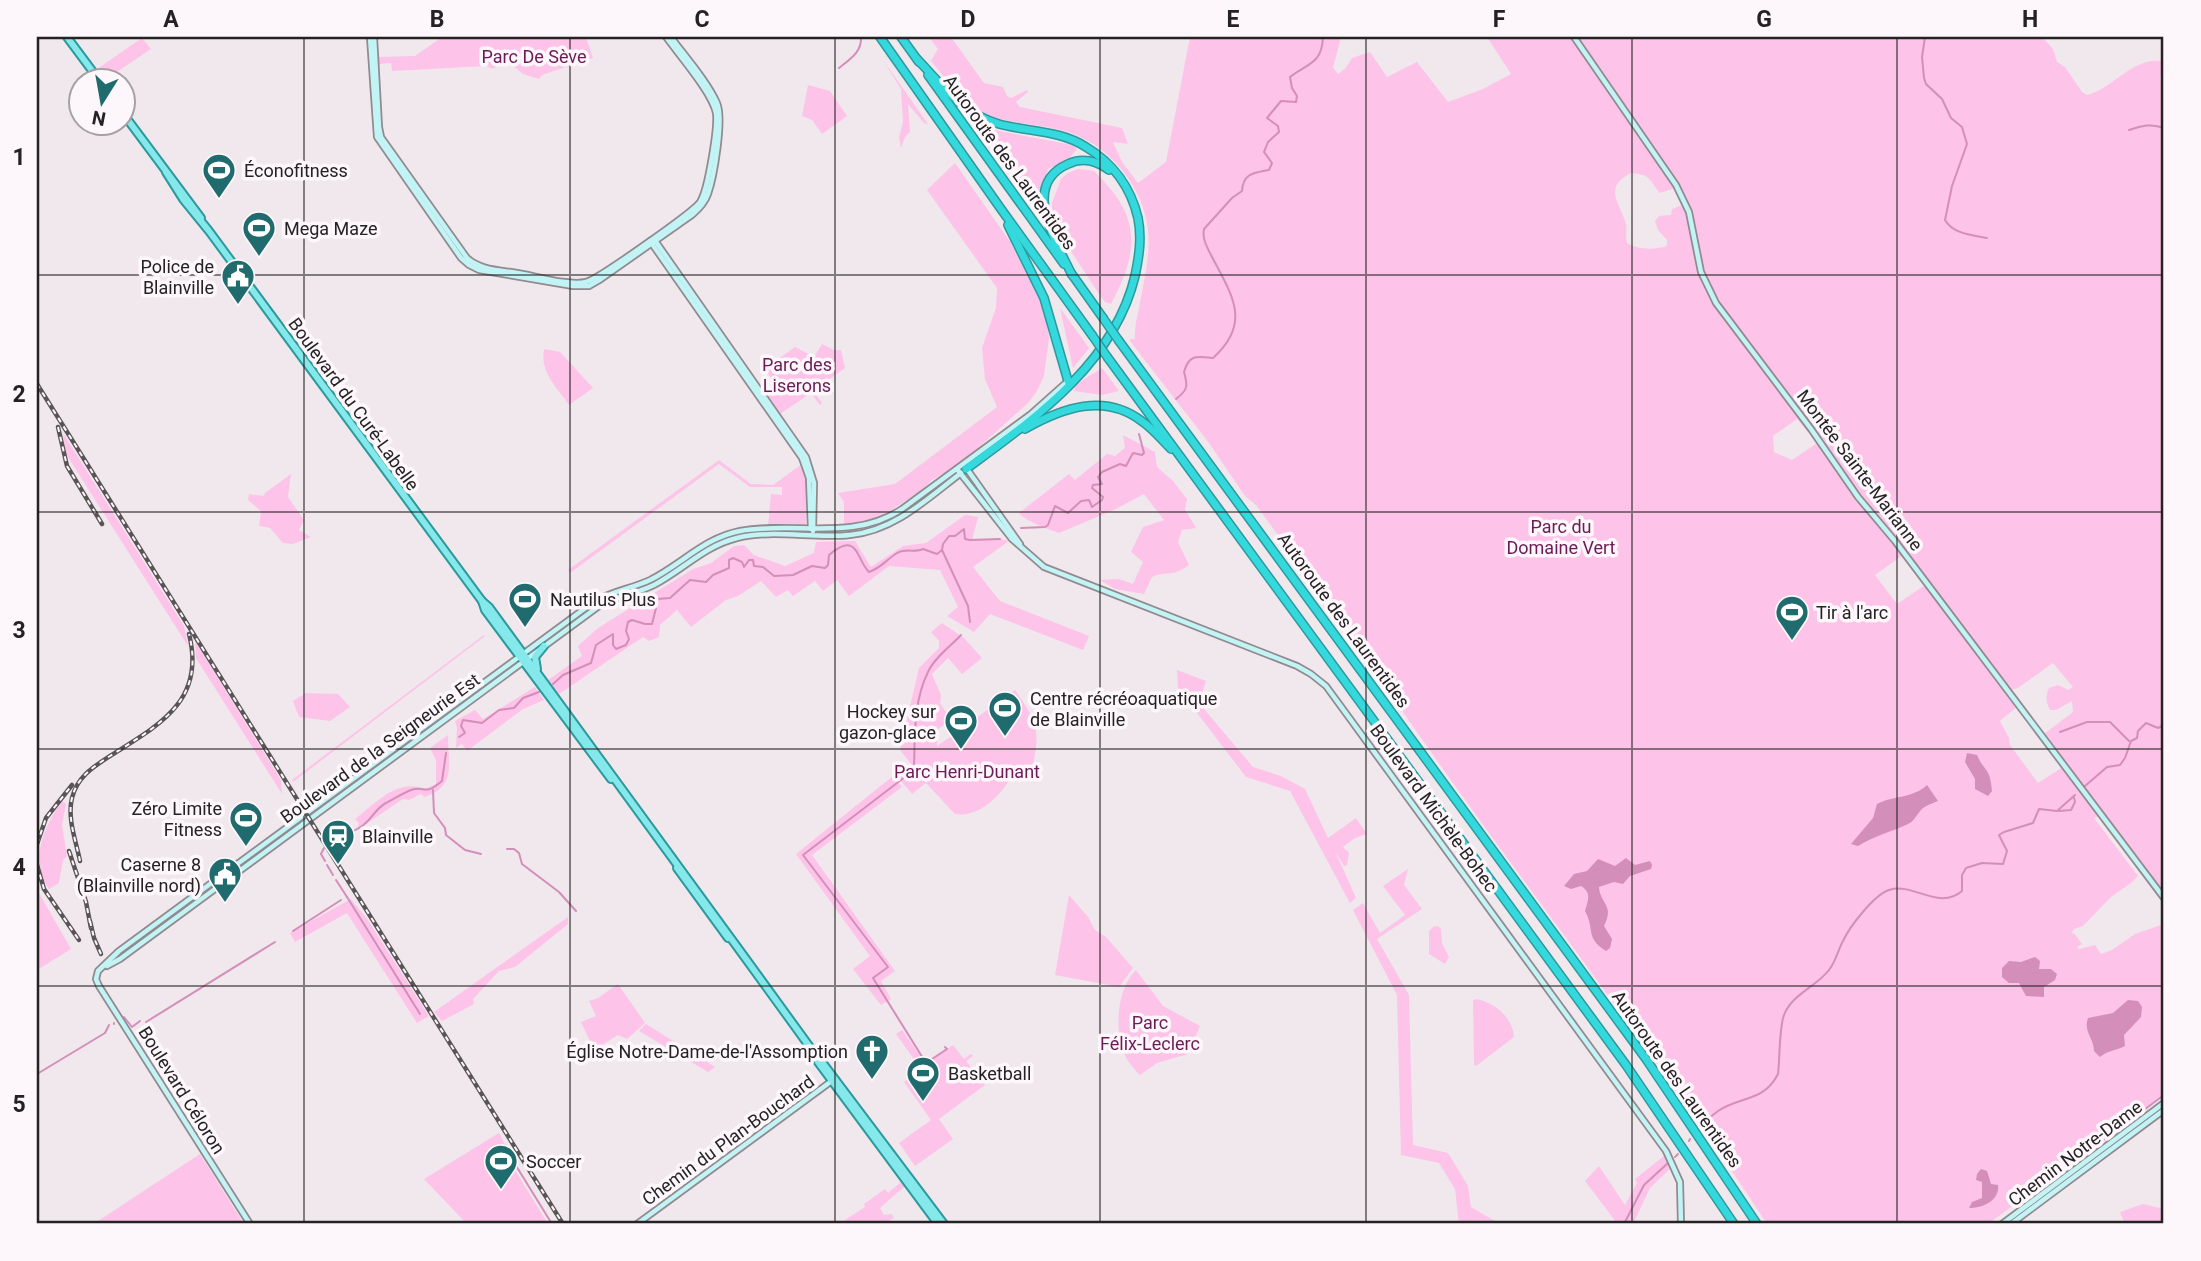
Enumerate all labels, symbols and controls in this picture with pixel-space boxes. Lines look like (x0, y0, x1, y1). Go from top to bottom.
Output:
text: A (163, 6, 179, 33)
text: B (430, 6, 444, 33)
text: C (694, 6, 710, 33)
text: D (961, 6, 975, 33)
text: E (1227, 6, 1240, 33)
text: F (1493, 6, 1506, 33)
text: G (1756, 6, 1772, 33)
text: H (2022, 6, 2038, 33)
park label: Parc De Sève (482, 46, 586, 67)
north arrow (66, 66, 136, 136)
street label: Autoroute des Laurentides (939, 70, 1081, 254)
text: N (90, 106, 108, 131)
text: 1 (12, 144, 26, 171)
sports icon: Éconofitness (200, 151, 238, 200)
place label: Éconofitness (244, 160, 348, 181)
sports icon: Mega Maze (240, 209, 278, 258)
place label: Mega Maze (284, 218, 377, 239)
place label: Police de Blainville (141, 256, 214, 298)
public building icon: Police de Blainville (219, 257, 257, 306)
street label: Boulevard du Curé-Labelle (284, 314, 424, 494)
park label: Parc des Liserons (762, 354, 832, 396)
text: 2 (12, 381, 26, 408)
street label: Montée Sainte-Marianne (1793, 386, 1927, 554)
park label: Parc du Domaine Vert (1506, 516, 1616, 558)
street label: Autoroute des Laurentides (1273, 528, 1415, 712)
sports icon: Nautilus Plus (506, 580, 544, 629)
place label: Nautilus Plus (550, 589, 656, 610)
sports icon: Tir à l'arc (1773, 593, 1811, 642)
place label: Tir à l'arc (1816, 602, 1888, 623)
text: 3 (12, 617, 26, 644)
street label: Boulevard de la Seigneurie Est (276, 669, 484, 827)
place label: Centre récréoaquatique de Blainville (1030, 688, 1217, 730)
sports icon: Centre récréoaquatique de Blainville (986, 689, 1024, 738)
place label: Hockey sur gazon-glace (839, 701, 936, 743)
sports icon: Hockey sur gazon-glace (942, 702, 980, 751)
street label: Boulevard Michèle-Bohec (1366, 720, 1502, 896)
park label: Parc Henri-Dunant (894, 761, 1040, 782)
place label: Zéro Limite Fitness (132, 798, 222, 840)
sports icon: Zéro Limite Fitness (227, 799, 265, 848)
station icon: Blainville (319, 817, 357, 866)
place label: Blainville (362, 826, 433, 847)
text: 4 (12, 854, 26, 881)
place label: Caserne 8 (Blainville nord) (77, 854, 201, 897)
public building icon: Caserne 8 (Blainville nord) (206, 855, 244, 904)
street label: Autoroute des Laurentides (1608, 987, 1746, 1171)
park label: Parc Félix-Leclerc (1100, 1012, 1200, 1054)
street label: Boulevard Céloron (134, 1022, 230, 1158)
church icon: Église Notre-Dame-de-l'Assomption (853, 1032, 891, 1081)
place label: Église Notre-Dame-de-l'Assomption (566, 1041, 848, 1062)
sports icon: Basketball (904, 1054, 942, 1103)
place label: Basketball (948, 1063, 1031, 1084)
street label: Chemin du Plan-Bouchard (638, 1071, 818, 1209)
text: 5 (12, 1091, 26, 1118)
street label: Chemin Notre-Dame (2004, 1096, 2146, 1210)
sports icon: Soccer (482, 1142, 520, 1191)
place label: Soccer (526, 1151, 581, 1172)

